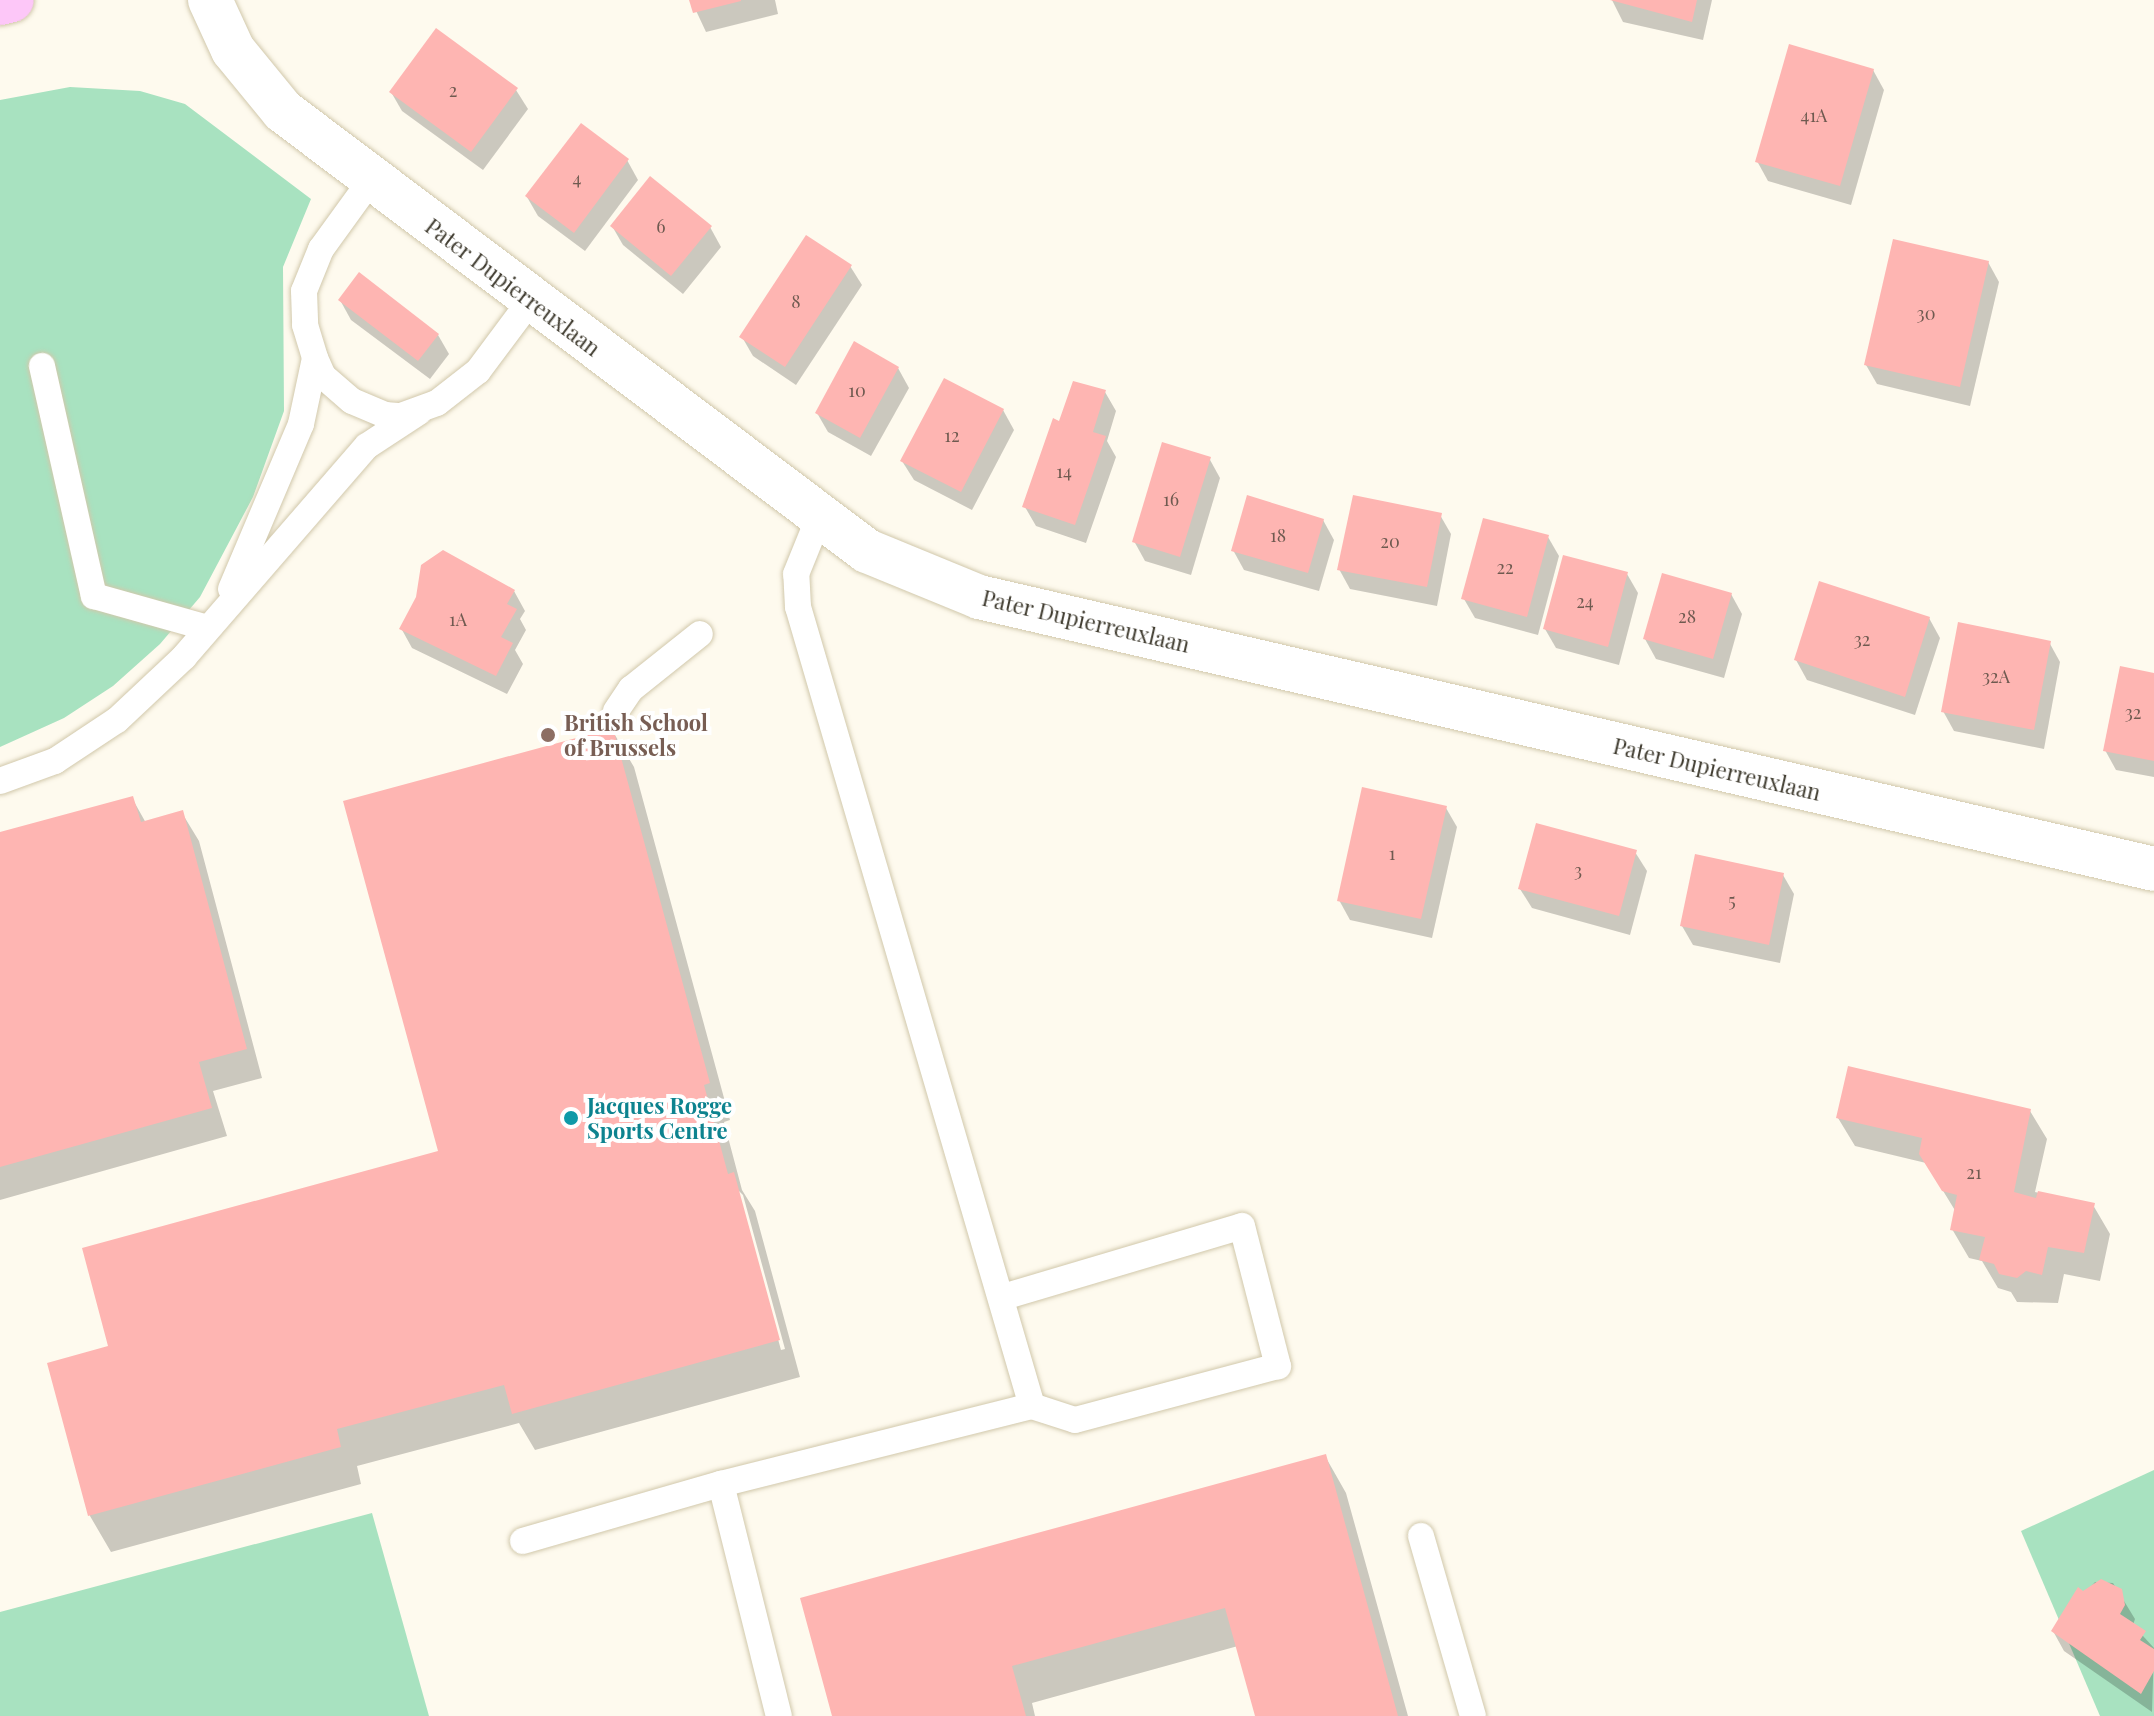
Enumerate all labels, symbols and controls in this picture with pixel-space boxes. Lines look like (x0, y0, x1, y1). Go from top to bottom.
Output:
house number: 2 (449, 79, 457, 101)
house number: 41A (1801, 104, 1827, 126)
house number: 4 (573, 167, 581, 189)
street label: Pater Dupierreuxlaan (420, 212, 606, 362)
house number: 6 (656, 215, 666, 237)
house number: 8 (791, 290, 801, 312)
house number: 30 (1917, 302, 1935, 324)
house number: 10 (848, 379, 866, 401)
house number: 12 (944, 424, 960, 446)
house number: 14 (1056, 460, 1072, 482)
house number: 16 (1163, 488, 1179, 510)
house number: 18 (1270, 524, 1286, 546)
house number: 20 (1380, 530, 1400, 552)
house number: 22 (1496, 556, 1514, 578)
street label: Pater Dupierreuxlaan (979, 584, 1193, 658)
house number: 24 (1576, 590, 1594, 612)
house number: 28 (1678, 605, 1696, 627)
house number: 1A (449, 608, 467, 630)
house number: 32 (1854, 628, 1870, 650)
house number: 32A (1982, 665, 2010, 687)
house number: 32 (2125, 701, 2141, 723)
place label: British School of Brussels (564, 709, 708, 760)
marker: British School of Brussels (539, 726, 557, 744)
street label: Pater Dupierreuxlaan (1610, 732, 1824, 806)
house number: 1 (1389, 842, 1395, 864)
house number: 3 (1574, 859, 1582, 881)
house number: 5 (1728, 889, 1736, 911)
place label: Jacques Rogge Sports Centre (587, 1092, 732, 1144)
marker: Jacques Rogge Sports Centre (562, 1109, 580, 1127)
house number: 21 (1966, 1161, 1982, 1183)

